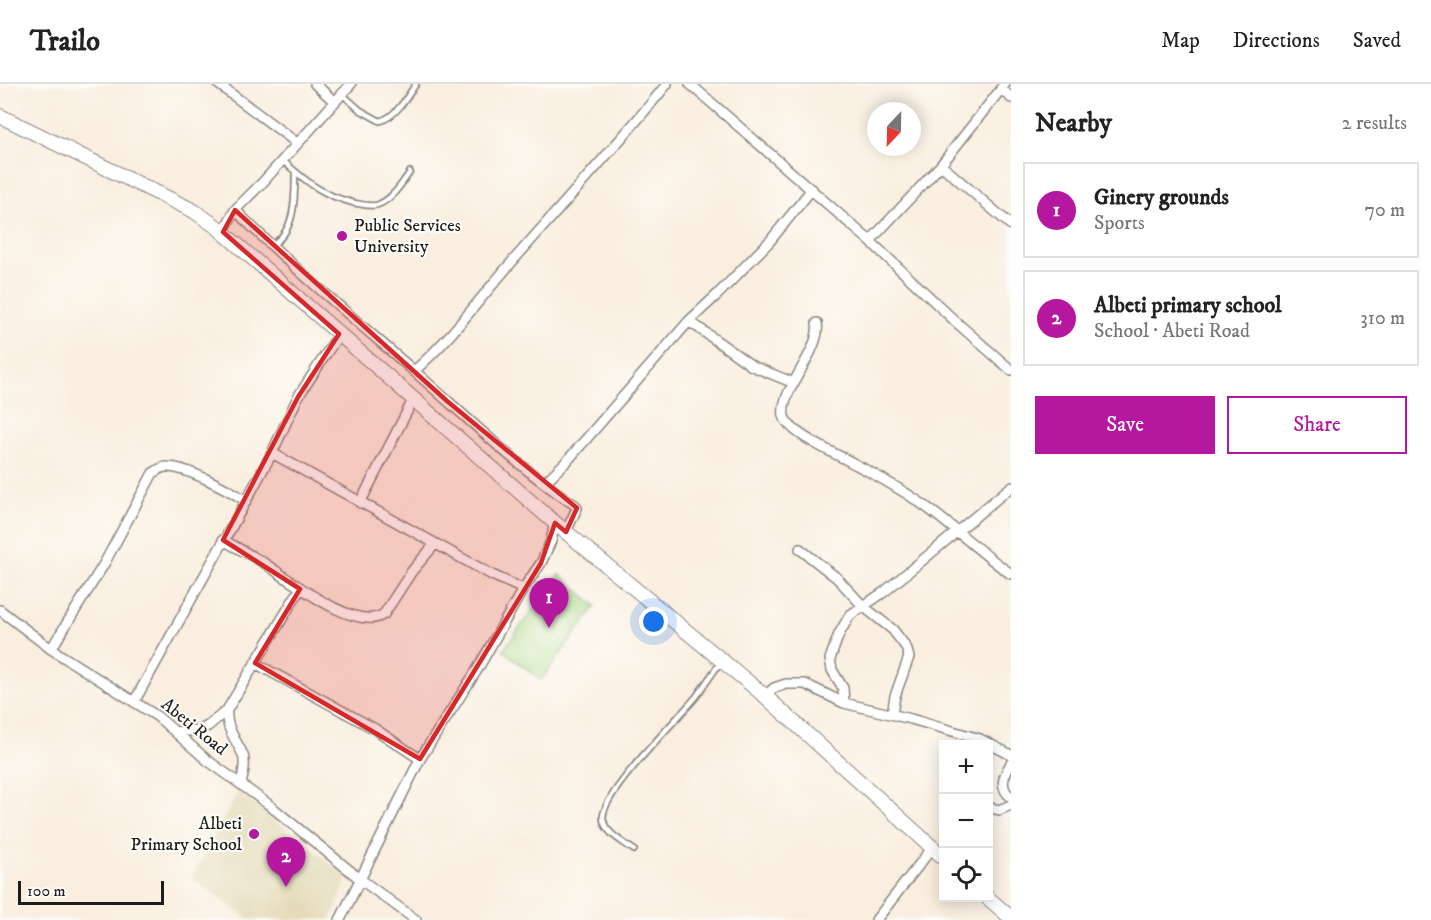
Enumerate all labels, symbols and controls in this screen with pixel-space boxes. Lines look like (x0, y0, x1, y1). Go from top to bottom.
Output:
text: Trailo (30, 24, 100, 59)
text: Map (1161, 28, 1200, 54)
text: Directions (1233, 28, 1320, 54)
text: Saved (1353, 28, 1401, 54)
north arrow (867, 102, 921, 156)
text: Nearby (1035, 107, 1112, 140)
text: 2 results (1342, 111, 1407, 136)
text: Ginery grounds (1094, 184, 1229, 211)
text: 1 (1053, 198, 1060, 223)
text: 70 m (1364, 198, 1405, 223)
text: Sports (1094, 211, 1145, 236)
place label: Public Services University (354, 215, 461, 258)
marker: Public Services University (335, 229, 349, 243)
text: Albeti primary school (1094, 292, 1282, 319)
text: 2 (1052, 306, 1061, 331)
text: 310 m (1360, 306, 1405, 331)
text: School · Abeti Road (1094, 319, 1250, 344)
button: Save (1035, 396, 1215, 454)
button: Share (1227, 396, 1407, 454)
pin: 1 (530, 578, 568, 628)
your location (639, 607, 668, 636)
street label: Abeti Road (156, 694, 232, 760)
map controls (939, 740, 993, 902)
button: + (939, 740, 993, 794)
button: − (939, 794, 993, 848)
place label: Albeti Primary School (131, 813, 243, 856)
marker: Albeti Primary School (247, 827, 261, 841)
pin: 2 (266, 838, 306, 887)
button: locate (939, 848, 993, 902)
scale bar (18, 878, 164, 906)
text: 100 m (27, 881, 66, 901)

